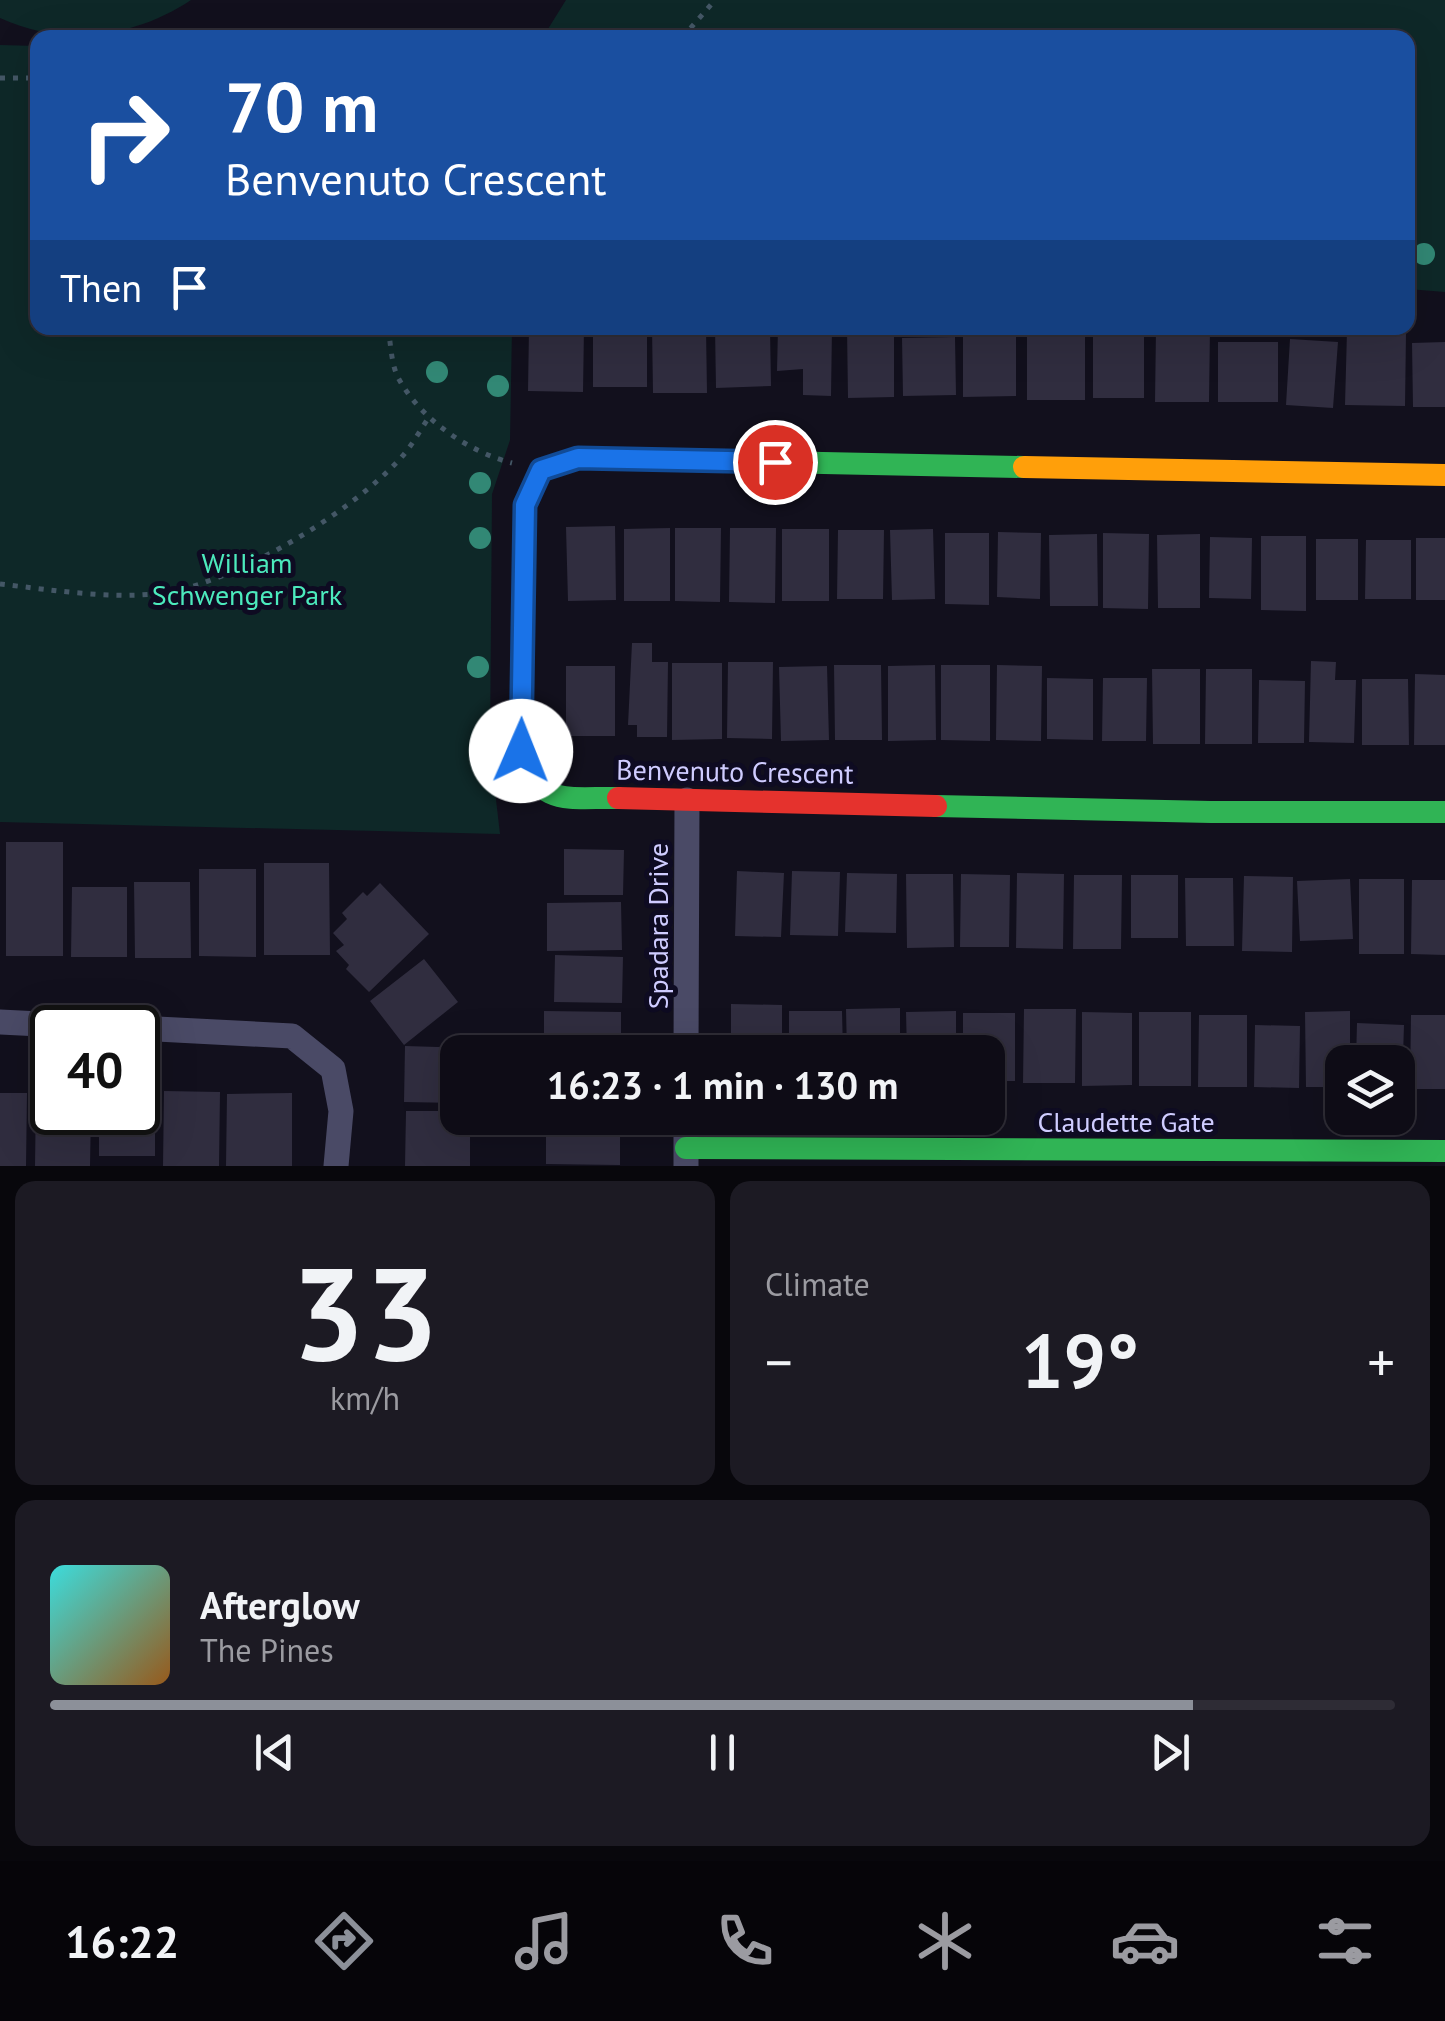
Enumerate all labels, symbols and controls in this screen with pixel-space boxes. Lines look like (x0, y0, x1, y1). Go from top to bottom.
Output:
text: 70 m (225, 61, 378, 151)
icon: right (60, 70, 190, 200)
text: Benvenuto Crescent (225, 149, 607, 207)
icon: arrive (162, 260, 217, 315)
text: Then (60, 263, 142, 312)
pin (733, 420, 818, 505)
icon: arrive (748, 435, 803, 490)
park label: William Schwenger Park (152, 544, 343, 613)
position arrow (469, 699, 573, 803)
street label: Benvenuto Crescent (616, 750, 855, 792)
street label: Spadara Drive (639, 843, 676, 1009)
speed limit sign: 40 (30, 1005, 160, 1135)
map controls (1325, 1045, 1415, 1135)
button: layers (1325, 1045, 1415, 1135)
text: 16:23 · 1 min · 130 m (547, 1060, 898, 1109)
street label: Claudette Gate (1037, 1103, 1215, 1140)
text: 33 (291, 1228, 439, 1396)
text: Climate (765, 1263, 870, 1305)
text: 19° (1021, 1312, 1139, 1409)
text: − (765, 1326, 793, 1397)
text: + (1367, 1326, 1395, 1397)
text: km/h (330, 1377, 400, 1419)
text: Afterglow (200, 1580, 360, 1629)
text: The Pines (200, 1629, 334, 1671)
icon: previous (247, 1725, 302, 1780)
icon: pause (695, 1725, 750, 1780)
icon: next (1143, 1725, 1198, 1780)
icon: directions (309, 1906, 379, 1976)
icon: music (509, 1906, 579, 1976)
icon: phone (710, 1906, 780, 1976)
icon: climate (910, 1906, 980, 1976)
icon: car (1110, 1906, 1180, 1976)
icon: filters (1310, 1906, 1380, 1976)
text: 16:22 (65, 1912, 179, 1970)

